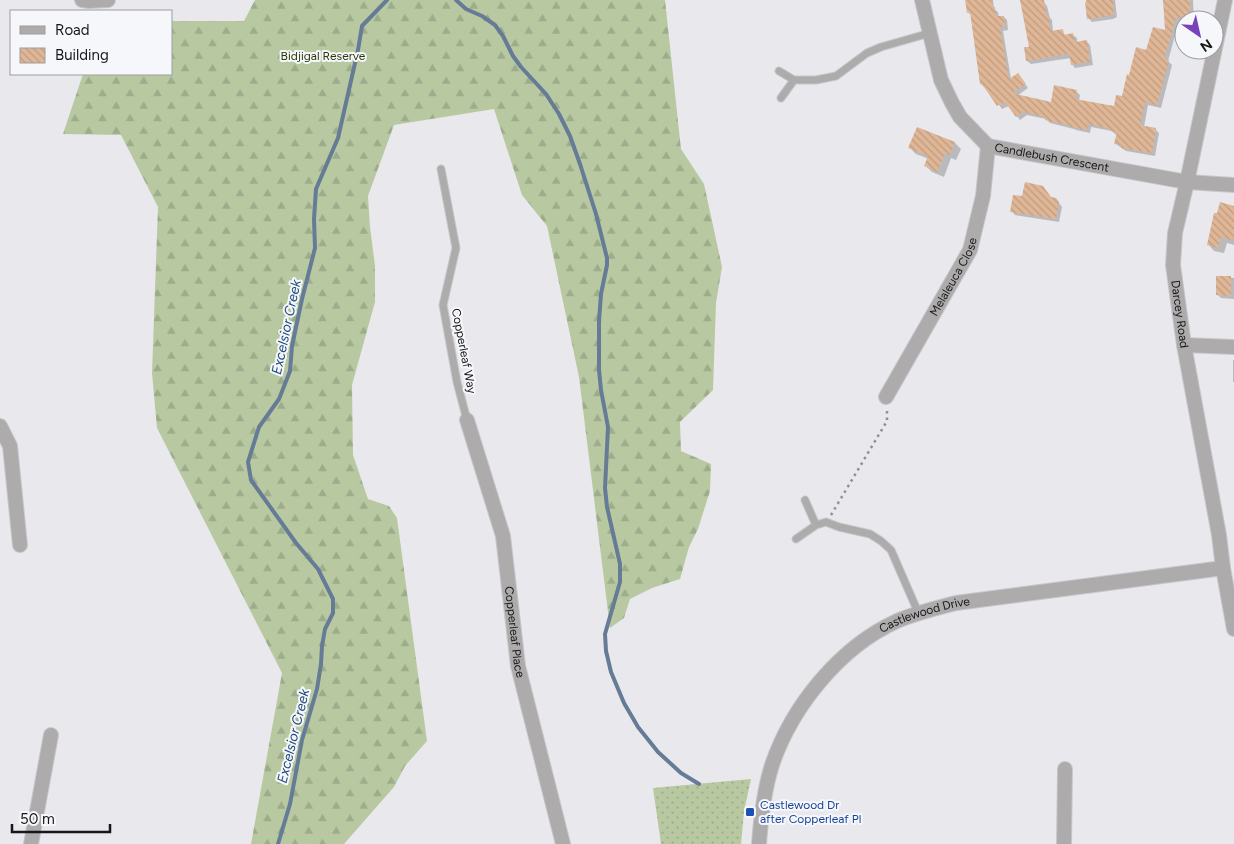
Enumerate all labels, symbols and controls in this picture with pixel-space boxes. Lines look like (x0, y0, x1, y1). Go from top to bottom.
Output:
legend (10, 10, 172, 75)
north arrow (1174, 10, 1224, 60)
text: Road (55, 21, 90, 39)
text: N (1197, 35, 1215, 55)
text: Building (55, 46, 109, 64)
park label: Bidjigal Reserve (281, 49, 366, 63)
street label: Candlebush Crescent (994, 140, 1111, 175)
street label: Melaleuca Close (927, 236, 980, 319)
water label: Excelsior Creek (268, 277, 305, 376)
street label: Darcey Road (1168, 279, 1191, 349)
street label: Copperleaf Way (449, 307, 479, 395)
street label: Copperleaf Place (502, 585, 528, 679)
street label: Castlewood Drive (877, 594, 971, 636)
water label: Excelsior Creek (274, 686, 314, 785)
place label: Castlewood Dr after Copperleaf Pl (760, 798, 861, 826)
scale bar (12, 802, 110, 834)
marker: Castlewood Dr after Copperleaf Pl (744, 806, 756, 818)
text: 50 m (20, 810, 55, 828)

